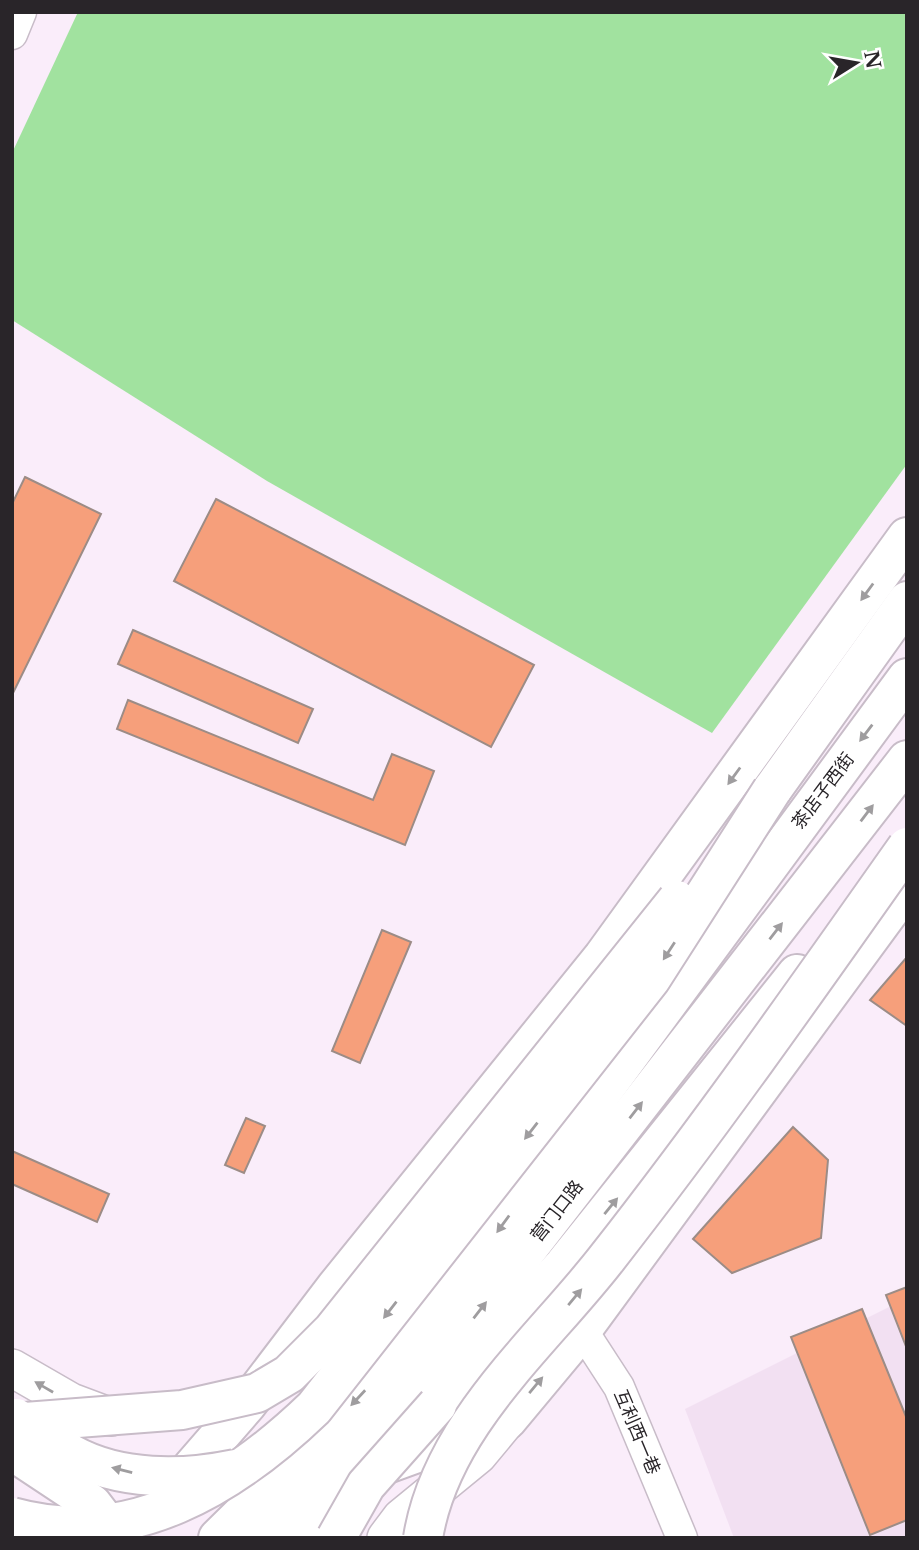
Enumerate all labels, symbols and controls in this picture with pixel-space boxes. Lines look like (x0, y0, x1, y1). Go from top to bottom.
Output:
north arrow (821, 28, 891, 98)
text: N (859, 49, 885, 71)
one-way arrow (860, 583, 874, 601)
one-way arrow (859, 723, 873, 742)
street label: 茶店子西街 (787, 748, 859, 834)
one-way arrow (727, 767, 741, 785)
one-way arrow (860, 804, 874, 822)
one-way arrow (769, 923, 784, 941)
one-way arrow (663, 941, 676, 960)
one-way arrow (628, 1102, 643, 1120)
one-way arrow (524, 1122, 539, 1140)
street label: 营门口路 (526, 1176, 588, 1246)
one-way arrow (603, 1198, 618, 1216)
one-way arrow (496, 1215, 510, 1233)
one-way arrow (567, 1288, 582, 1305)
one-way arrow (384, 1301, 398, 1319)
one-way arrow (472, 1301, 486, 1319)
one-way arrow (528, 1377, 543, 1394)
one-way arrow (34, 1381, 54, 1393)
street label: 互利西一巷 (609, 1386, 665, 1478)
one-way arrow (350, 1389, 366, 1406)
one-way arrow (111, 1464, 133, 1475)

